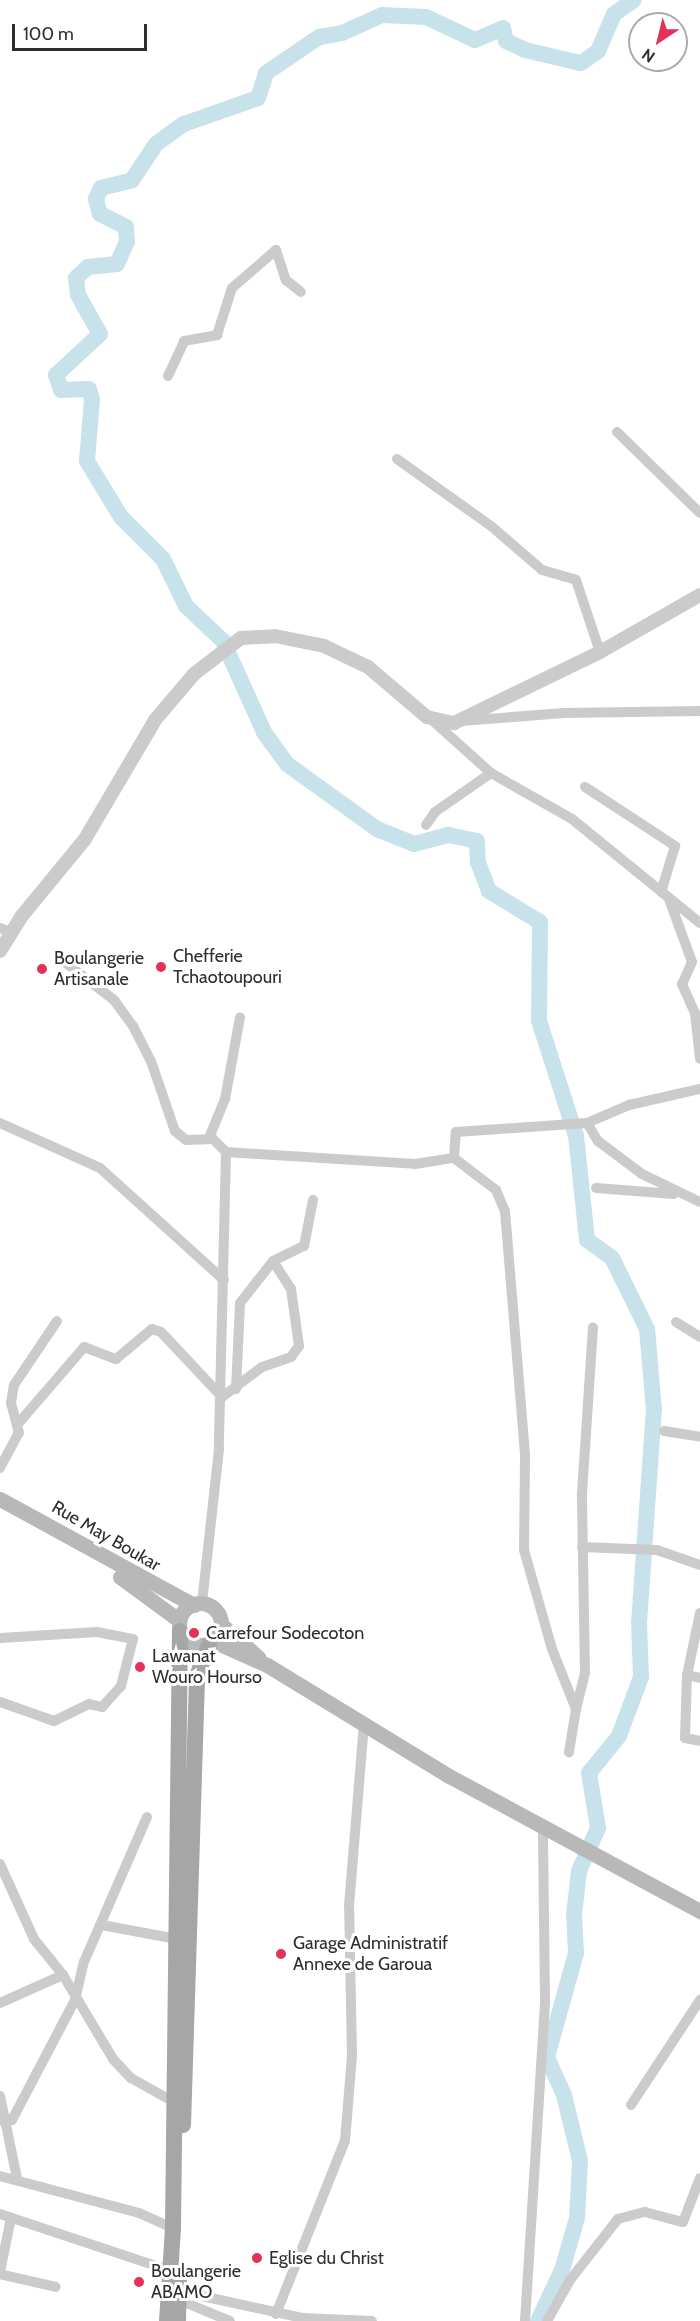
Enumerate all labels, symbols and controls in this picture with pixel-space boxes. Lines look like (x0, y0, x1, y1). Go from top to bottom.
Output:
scale bar (15, 12, 150, 50)
north arrow (628, 12, 688, 72)
text: 100 m (23, 23, 74, 45)
text: N (638, 44, 659, 67)
place label: Chefferie Tchaotoupouri (173, 946, 282, 988)
place label: Boulangerie Artisanale (54, 948, 144, 990)
marker: Chefferie Tchaotoupouri (154, 960, 168, 974)
marker: Boulangerie Artisanale (35, 962, 49, 976)
street label: Rue May Boukar (48, 1496, 164, 1576)
place label: Carrefour Sodecoton (206, 1622, 364, 1644)
marker: Carrefour Sodecoton (187, 1626, 201, 1640)
place label: Lawanat Wouro Hourso (152, 1646, 262, 1688)
marker: Lawanat Wouro Hourso (133, 1660, 147, 1674)
place label: Garage Administratif Annexe de Garoua (293, 1933, 448, 1976)
marker: Garage Administratif Annexe de Garoua (274, 1947, 288, 1961)
place label: Eglise du Christ (269, 2247, 384, 2269)
marker: Eglise du Christ (250, 2251, 264, 2265)
place label: Boulangerie ABAMO (151, 2261, 241, 2304)
marker: Boulangerie ABAMO (132, 2275, 146, 2289)

